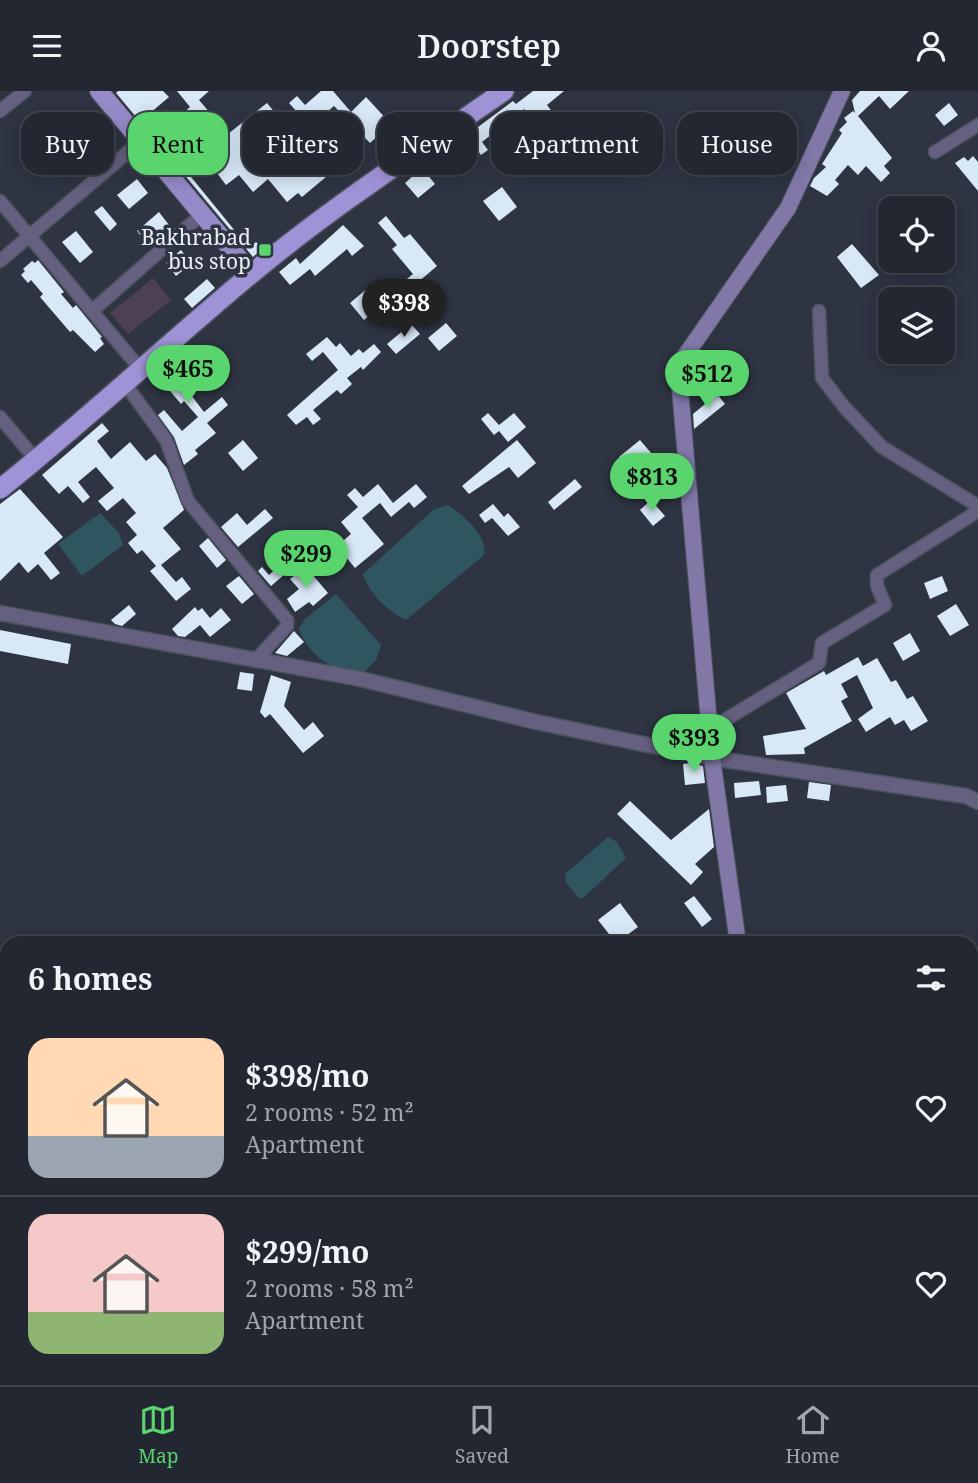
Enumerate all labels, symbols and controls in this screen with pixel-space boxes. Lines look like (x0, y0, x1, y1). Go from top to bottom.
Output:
text: Doorstep (417, 24, 561, 67)
icon: menu (28, 27, 66, 65)
icon: person (912, 27, 950, 65)
chip: Buy (21, 112, 114, 175)
chip: Rent (128, 112, 228, 175)
chip: Filters (242, 112, 363, 175)
chip: New (377, 112, 477, 175)
chip: Apartment (491, 112, 663, 175)
chip: House (677, 112, 797, 175)
map controls (878, 196, 955, 364)
button: locate (878, 196, 955, 273)
place label: Bakhrabad bus stop (141, 223, 251, 275)
marker: Bakhrabad bus stop (257, 242, 273, 258)
pin: $398 (363, 279, 445, 339)
text: $398 (378, 286, 430, 318)
button: layers (878, 287, 955, 364)
pin: $465 (147, 345, 229, 405)
pin: $512 (666, 351, 748, 410)
text: $465 (162, 352, 214, 384)
text: $512 (681, 357, 733, 389)
pin: $813 (611, 453, 693, 513)
text: $813 (626, 460, 678, 492)
pin: $299 (265, 531, 347, 590)
text: $299 (280, 537, 332, 569)
pin: $393 (653, 715, 735, 774)
text: $393 (668, 721, 720, 753)
text: 6 homes (28, 958, 152, 999)
icon: filters (912, 959, 950, 997)
text: $398/mo (245, 1055, 369, 1096)
icon: home (84, 1066, 168, 1150)
icon: heart (912, 1089, 950, 1127)
text: 2 rooms · 52 m² (245, 1096, 414, 1128)
text: Apartment (245, 1128, 364, 1160)
text: $299/mo (245, 1231, 369, 1272)
icon: home (84, 1242, 168, 1326)
icon: heart (912, 1265, 950, 1303)
text: 2 rooms · 58 m² (245, 1272, 414, 1304)
text: Apartment (245, 1304, 364, 1336)
tab: Map (138, 1401, 178, 1469)
tab: Saved (455, 1401, 509, 1469)
tab: Home (786, 1401, 840, 1469)

